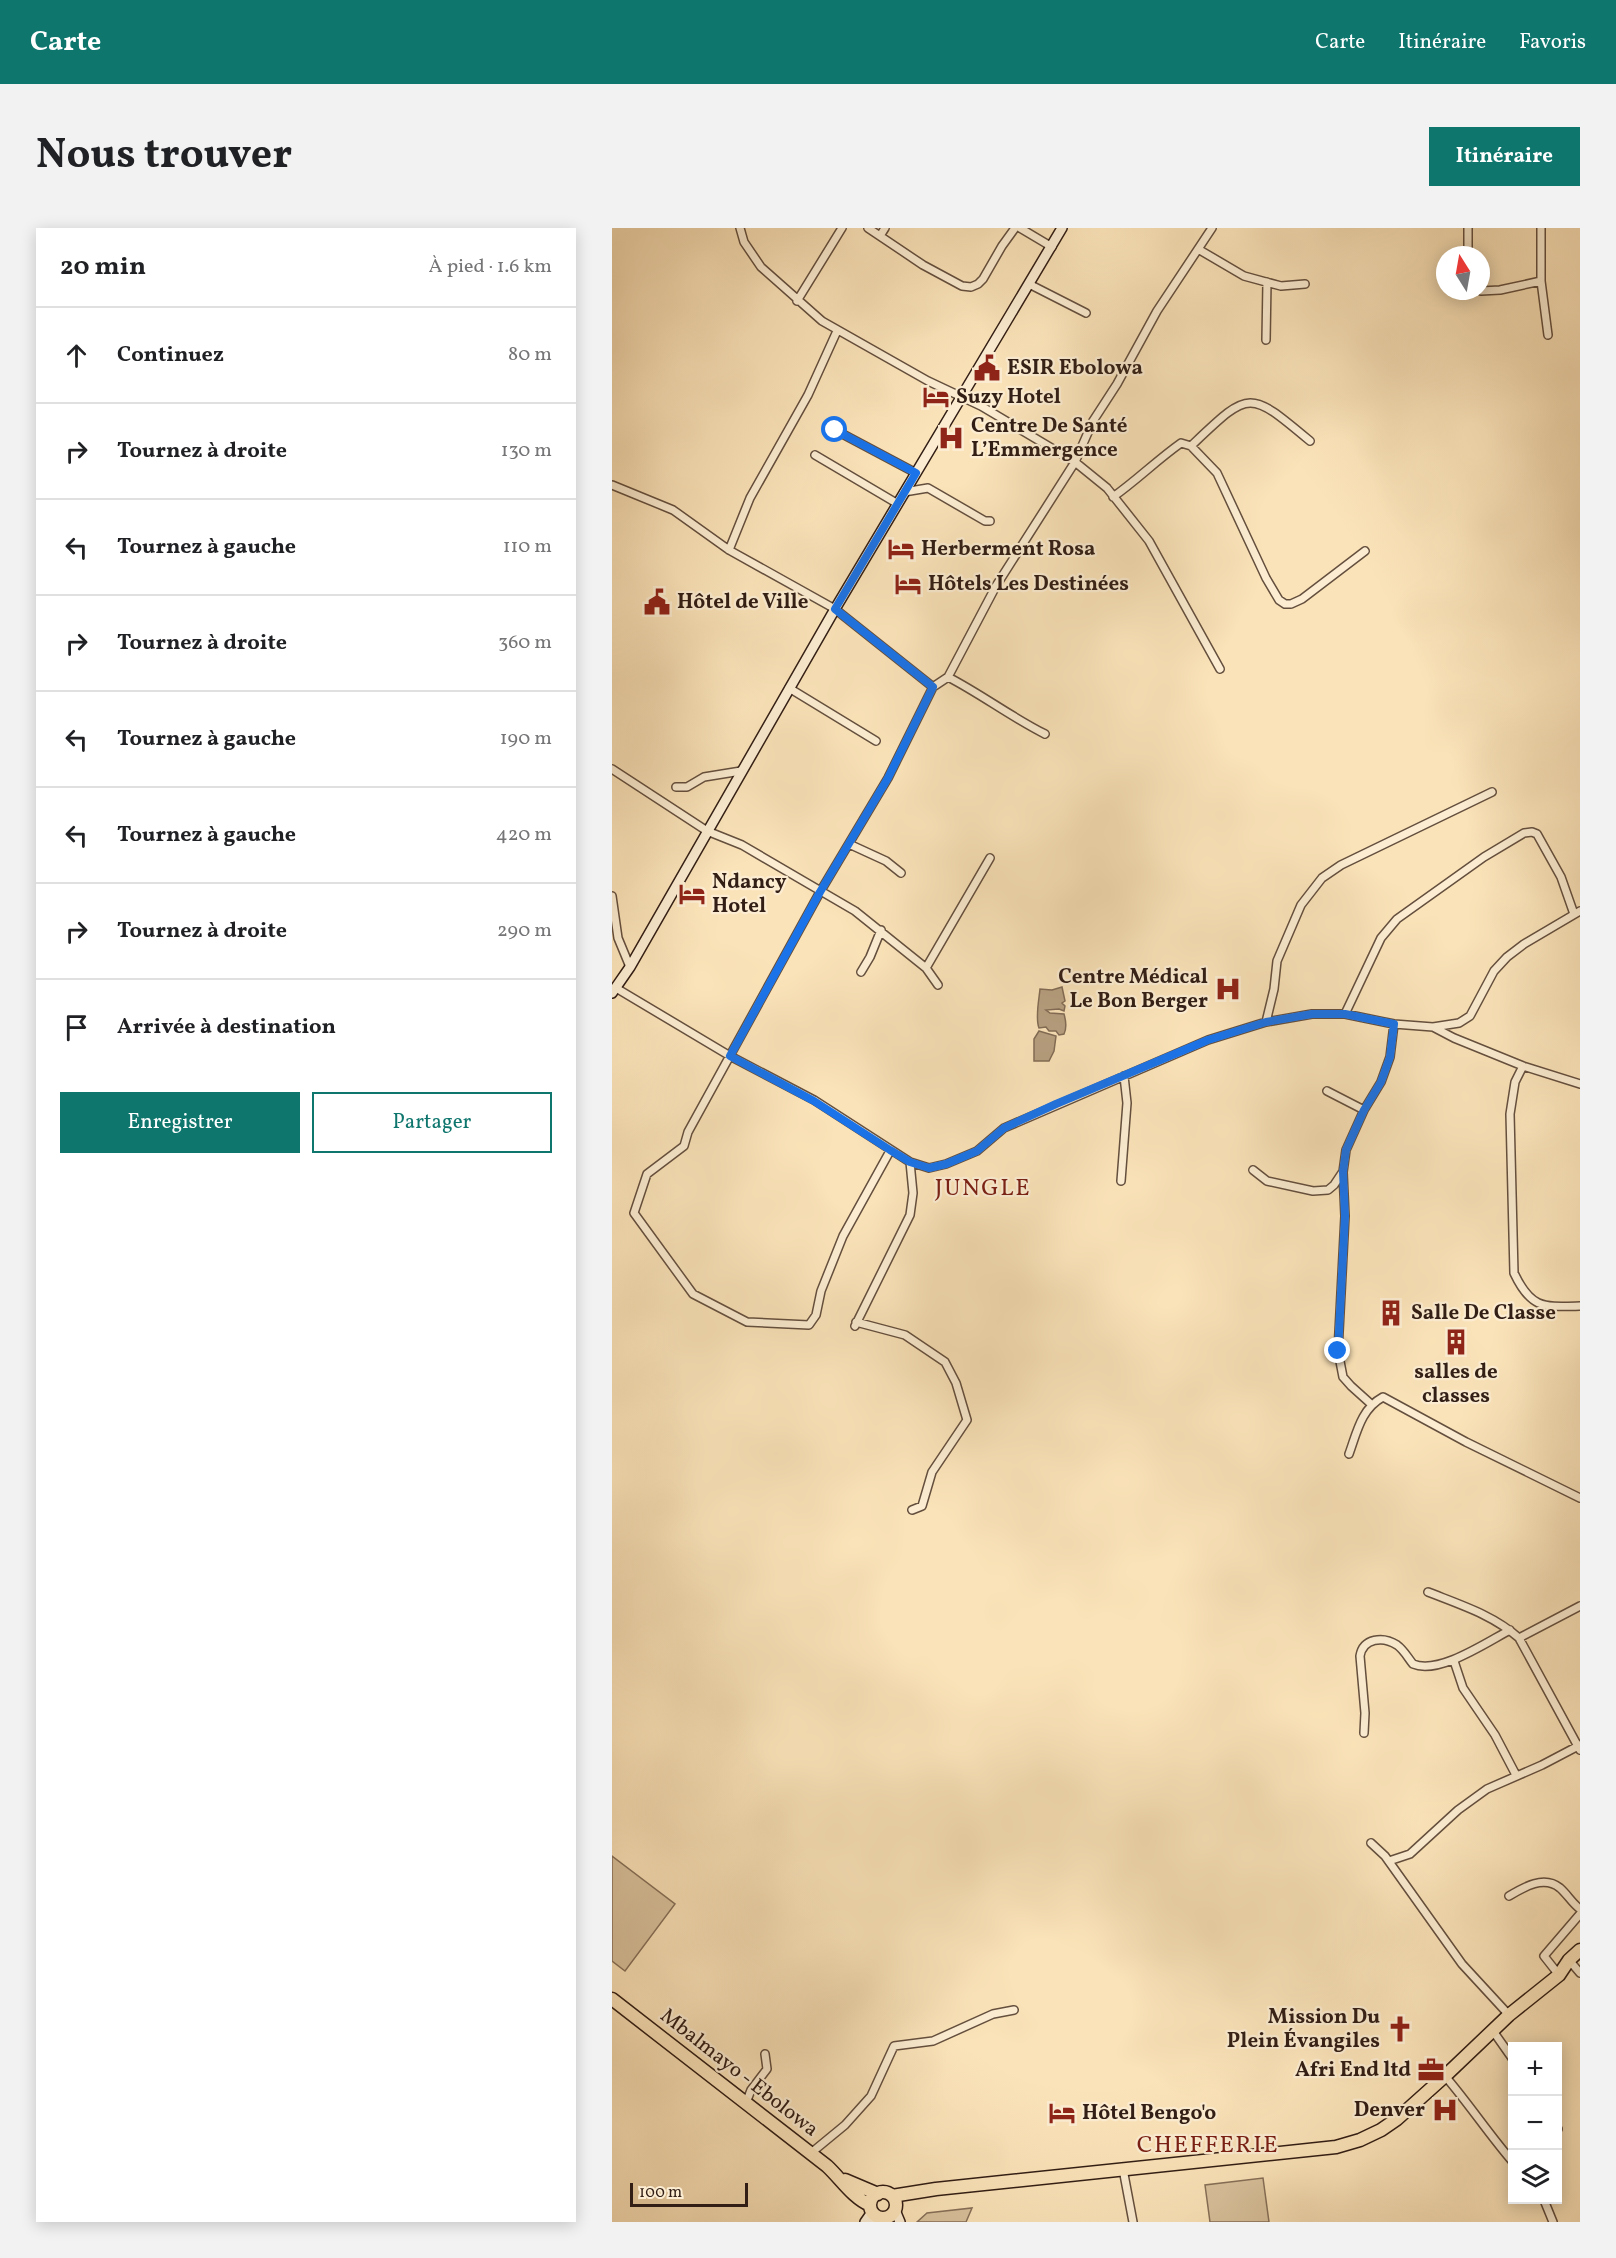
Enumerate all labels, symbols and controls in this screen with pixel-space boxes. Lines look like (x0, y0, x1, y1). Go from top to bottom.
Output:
text: Carte (30, 23, 101, 62)
text: Carte (1315, 28, 1365, 57)
text: Itinéraire (1398, 28, 1486, 57)
text: Favoris (1519, 28, 1586, 57)
text: Nous trouver (36, 127, 292, 186)
button: Itinéraire (1429, 127, 1580, 186)
north arrow (1436, 246, 1490, 300)
text: 20 min (60, 249, 146, 285)
text: À pied · 1.6 km (429, 253, 552, 281)
icon: ahead (60, 339, 93, 372)
text: Continuez (117, 340, 224, 371)
text: 80 m (508, 341, 552, 369)
public building icon: ESIR Ebolowa (972, 353, 1002, 383)
place label: ESIR Ebolowa (1007, 354, 1143, 383)
hotel icon: Suzy Hotel (921, 382, 951, 412)
place label: Suzy Hotel (956, 383, 1061, 412)
place label: Centre De Santé L’Emmergence (971, 412, 1127, 465)
route start (821, 416, 847, 442)
hospital icon: Centre De Santé L’Emmergence (936, 423, 966, 453)
icon: right (60, 435, 93, 468)
text: Tournez à droite (117, 436, 287, 467)
text: 130 m (501, 437, 552, 465)
icon: left (60, 531, 93, 564)
text: Tournez à gauche (117, 532, 296, 563)
text: 110 m (503, 533, 552, 561)
hotel icon: Herberment Rosa (886, 534, 916, 564)
place label: Herberment Rosa (921, 535, 1095, 564)
hotel icon: Hôtels Les Destinées (893, 569, 923, 599)
place label: Hôtels Les Destinées (928, 570, 1129, 599)
public building icon: Hôtel de Ville (642, 587, 672, 617)
place label: Hôtel de Ville (677, 588, 808, 617)
icon: right (60, 627, 93, 660)
text: Tournez à droite (117, 628, 287, 659)
text: 360 m (498, 629, 552, 657)
icon: left (60, 723, 93, 756)
text: Tournez à gauche (117, 724, 296, 755)
text: 190 m (500, 725, 552, 753)
icon: left (60, 819, 93, 852)
text: Tournez à gauche (117, 820, 296, 851)
text: 420 m (496, 821, 552, 849)
place label: Ndancy Hotel (712, 868, 787, 921)
hotel icon: Ndancy Hotel (677, 879, 707, 909)
icon: right (60, 915, 93, 948)
text: Tournez à droite (117, 916, 287, 947)
text: 290 m (497, 917, 552, 945)
place label: Centre Médical Le Bon Berger (1058, 963, 1208, 1016)
hospital icon: Centre Médical Le Bon Berger (1213, 974, 1243, 1004)
icon: arrive (60, 1011, 93, 1044)
text: Arrivée à destination (117, 1012, 336, 1043)
button: Enregistrer (60, 1092, 300, 1153)
button: Partager (312, 1092, 552, 1153)
district label: JUNGLE (935, 1172, 1031, 1206)
building icon: Salle De Classe (1376, 1298, 1406, 1328)
place label: Salle De Classe (1411, 1299, 1556, 1328)
building icon: salles de classes (1441, 1327, 1471, 1357)
route end (1324, 1337, 1350, 1363)
place label: salles de classes (1414, 1358, 1498, 1411)
street label: Mbalmayo - Ebolowa (654, 2002, 824, 2144)
place label: Mission Du Plein Évangiles (1227, 2003, 1380, 2056)
church icon: Mission Du Plein Évangiles (1385, 2014, 1415, 2044)
map controls (1508, 2042, 1562, 2204)
button: + (1508, 2042, 1562, 2096)
office icon: Afri End ltd (1416, 2055, 1446, 2085)
place label: Afri End ltd (1295, 2056, 1411, 2085)
hospital icon: Denver (1430, 2095, 1460, 2125)
place label: Denver (1354, 2096, 1425, 2125)
button: − (1508, 2096, 1562, 2150)
hotel icon: Hôtel Bengo'o (1047, 2098, 1077, 2128)
place label: Hôtel Bengo'o (1082, 2099, 1216, 2128)
district label: CHEFFERIE (1137, 2129, 1279, 2163)
button: layers (1508, 2150, 1562, 2204)
scale bar (630, 2180, 748, 2208)
text: 100 m (639, 2182, 682, 2204)

